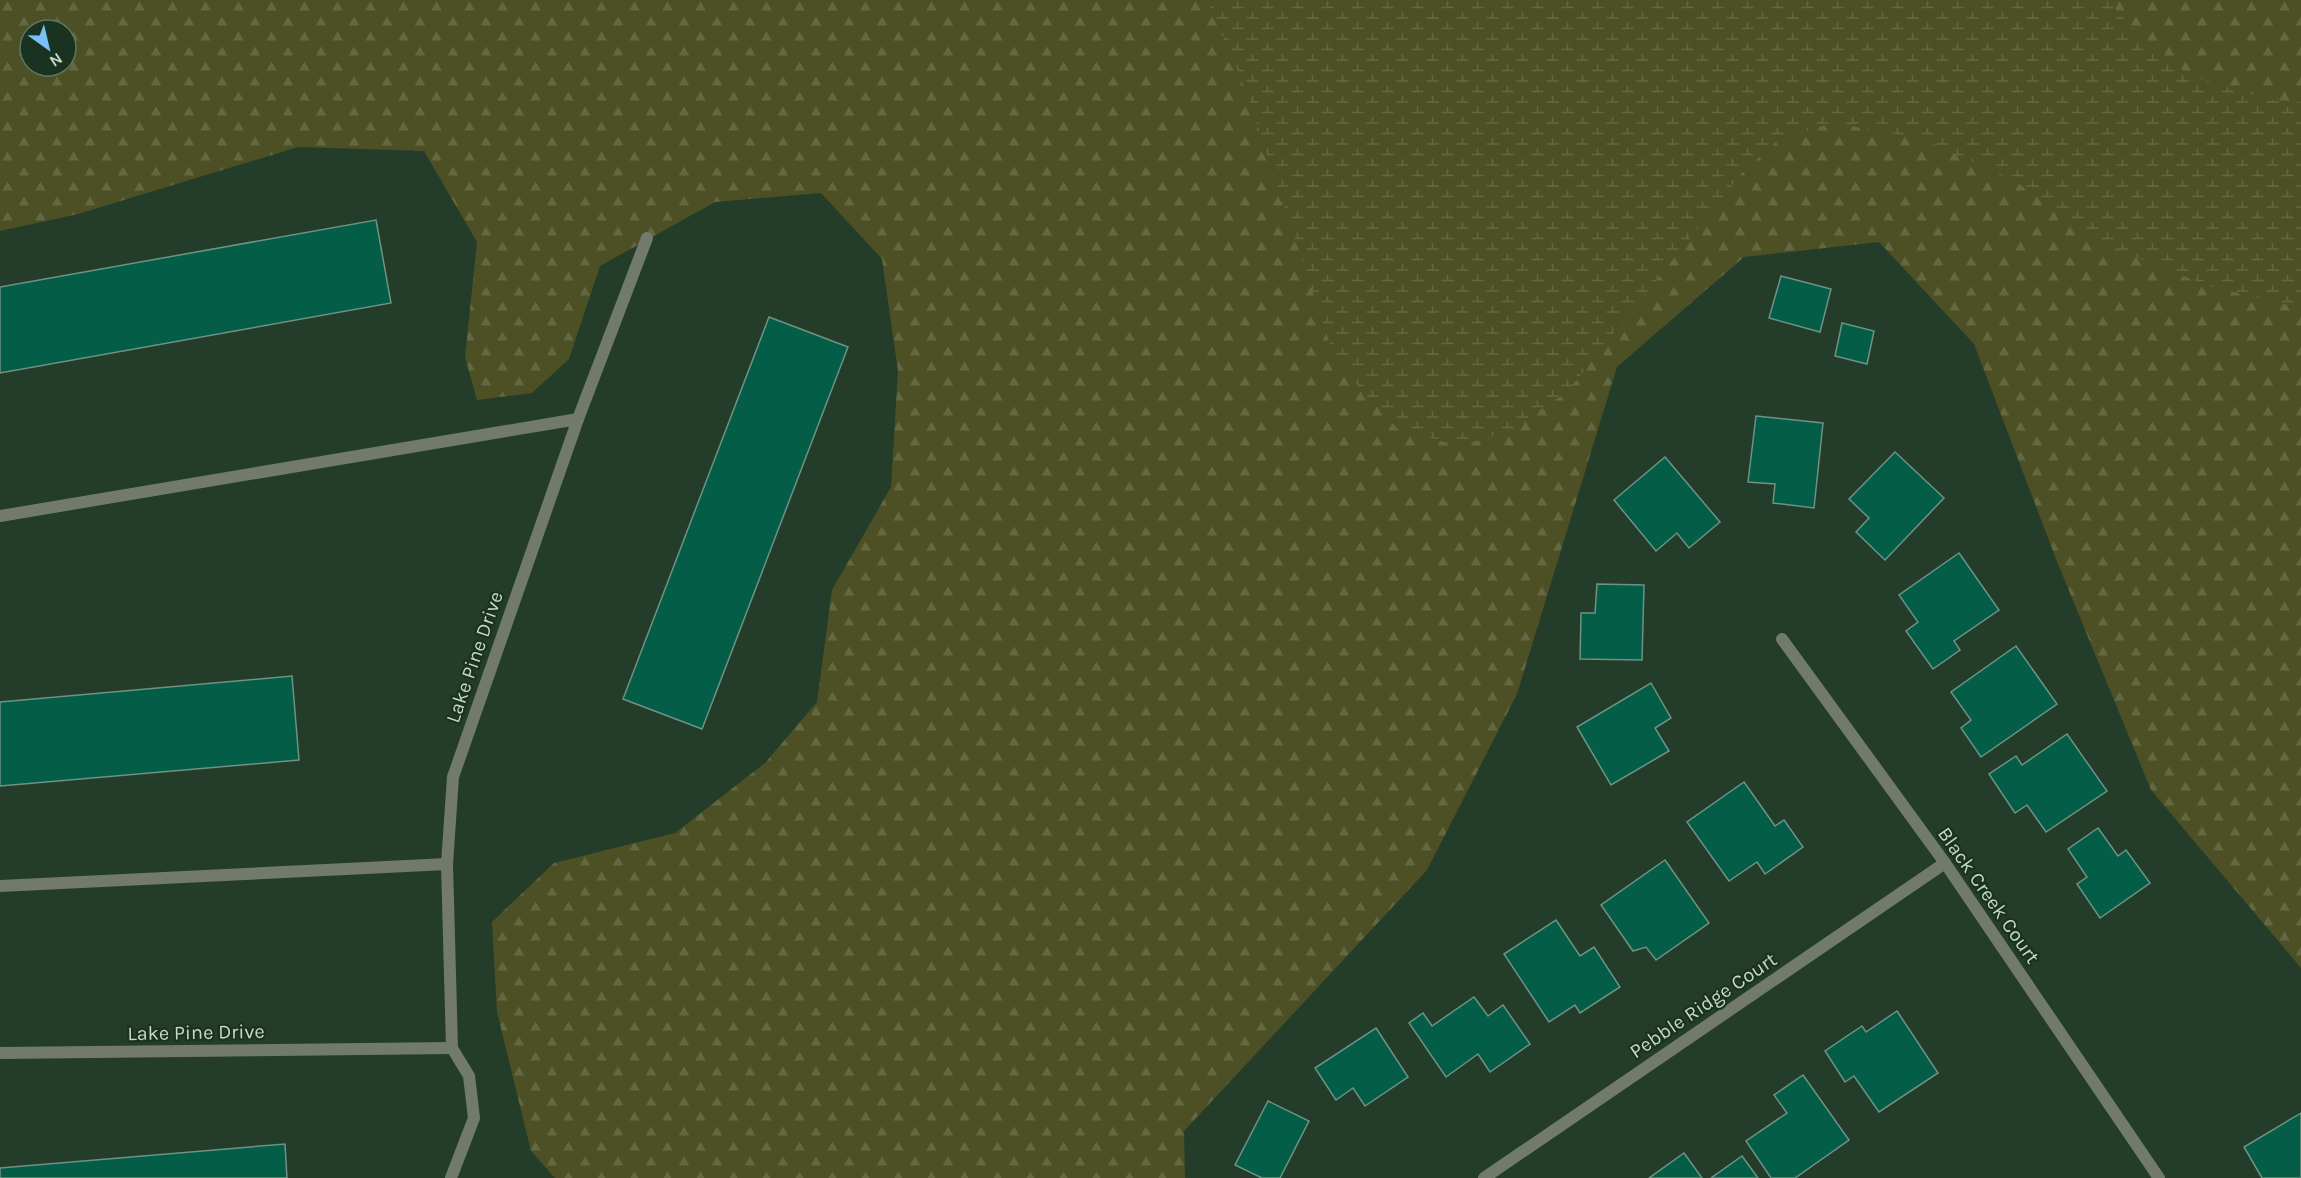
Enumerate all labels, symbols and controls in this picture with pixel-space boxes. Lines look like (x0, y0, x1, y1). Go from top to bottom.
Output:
north arrow (18, 18, 78, 78)
text: N (46, 49, 66, 71)
street label: Lake Pine Drive (441, 588, 508, 726)
street label: Black Creek Court (1933, 823, 2045, 968)
street label: Pebble Ridge Court (1626, 948, 1781, 1063)
street label: Lake Pine Drive (127, 1020, 265, 1045)

